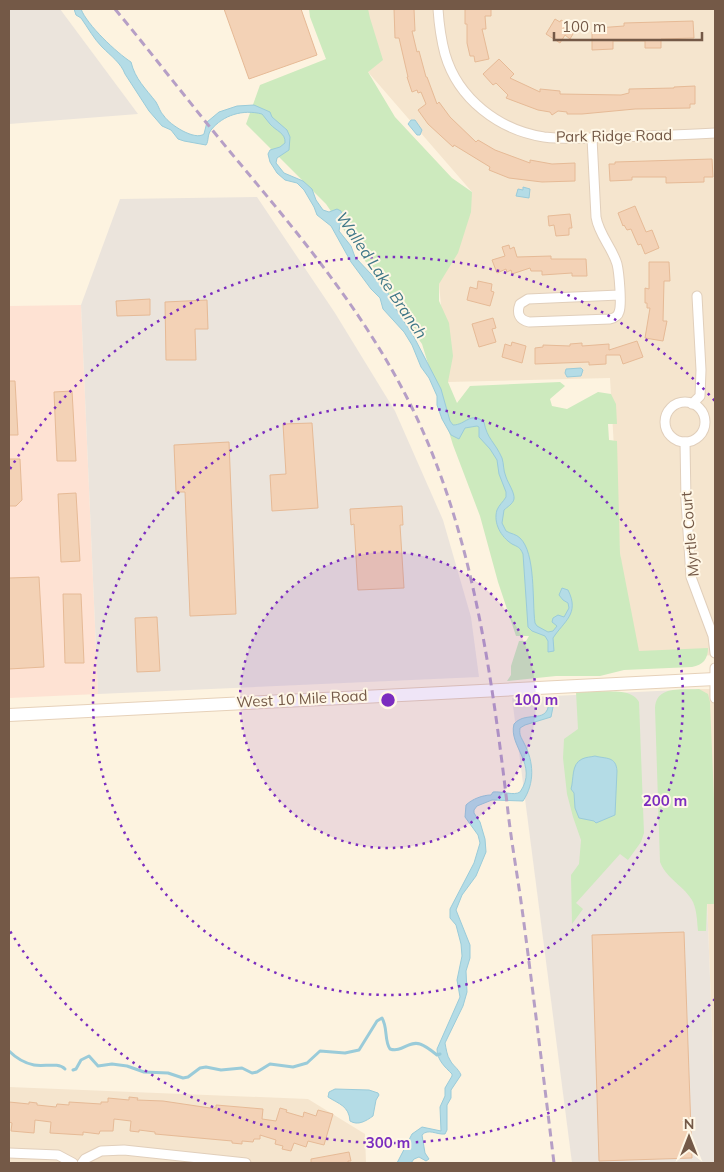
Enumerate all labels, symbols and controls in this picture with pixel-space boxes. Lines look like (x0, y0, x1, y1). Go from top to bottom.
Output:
scale bar (554, 10, 702, 42)
text: 100 m (562, 17, 606, 36)
street label: Park Ridge Road (556, 125, 672, 146)
water label: Walled Lake Branch (332, 208, 432, 342)
street label: Myrtle Court (676, 491, 703, 578)
street label: West 10 Mile Road (236, 686, 368, 711)
text: 100 m (514, 690, 558, 709)
centre of rings (379, 691, 397, 709)
text: 200 m (643, 791, 687, 810)
north arrow (664, 1112, 714, 1162)
text: N (684, 1115, 694, 1133)
text: 300 m (366, 1133, 410, 1152)

